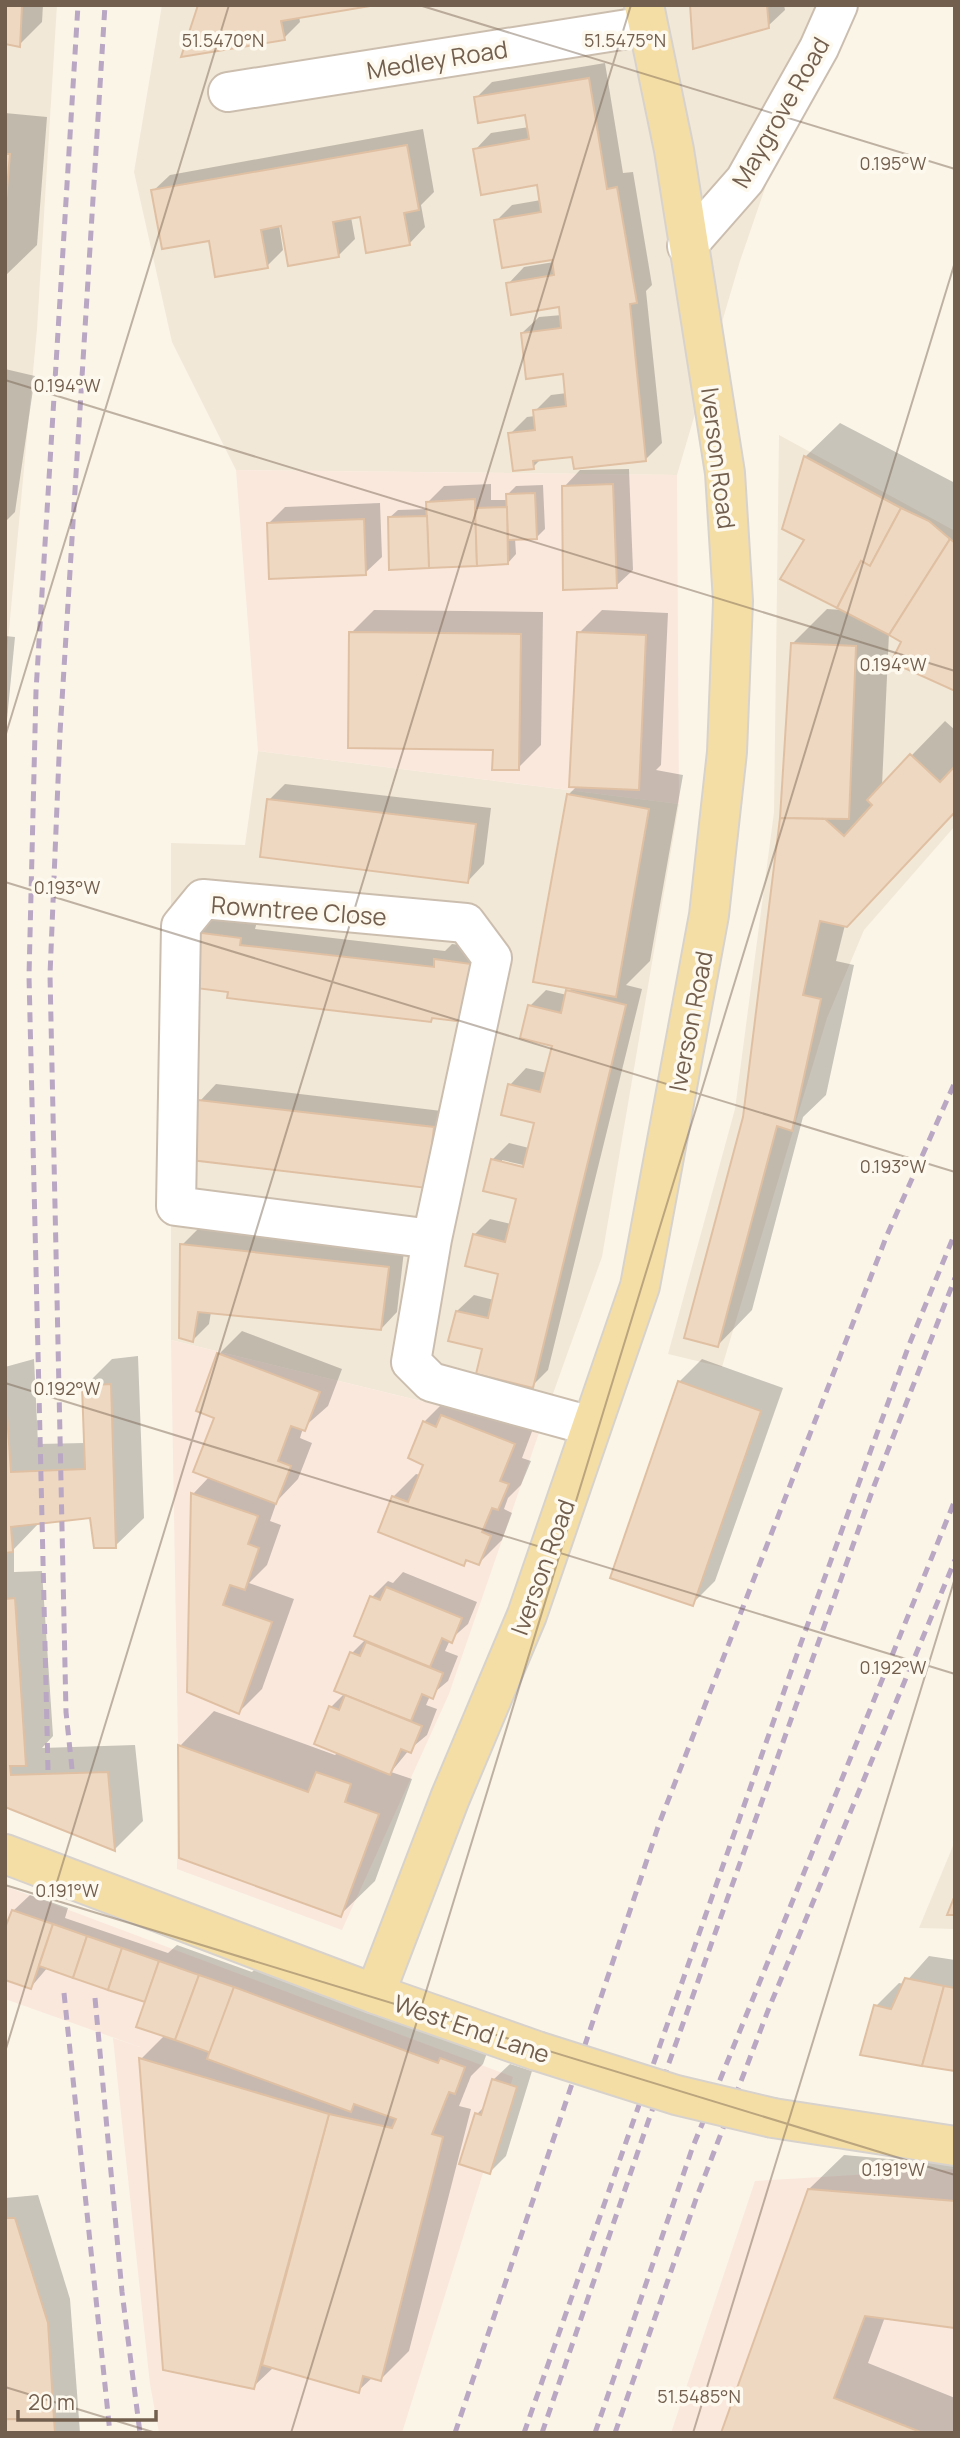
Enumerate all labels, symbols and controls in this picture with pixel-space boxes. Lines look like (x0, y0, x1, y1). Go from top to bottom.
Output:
text: 51.5470°N (182, 28, 264, 52)
text: 51.5475°N (584, 28, 666, 52)
street label: Maygrove Road (723, 31, 837, 193)
street label: Medley Road (364, 32, 510, 86)
text: 0.195°W (860, 151, 927, 175)
text: 0.194°W (33, 373, 101, 397)
street label: Iverson Road (694, 385, 744, 531)
text: 0.194°W (859, 652, 927, 676)
text: 0.193°W (34, 875, 100, 899)
street label: Rowntree Close (210, 887, 388, 933)
street label: Iverson Road (660, 948, 720, 1094)
text: 0.193°W (860, 1154, 926, 1178)
text: 0.192°W (34, 1376, 101, 1400)
street label: Iverson Road (502, 1495, 582, 1639)
text: 0.192°W (860, 1655, 927, 1679)
text: 0.191°W (35, 1878, 99, 1902)
street label: West End Lane (390, 1986, 554, 2070)
text: 0.191°W (861, 2157, 925, 2181)
scale bar (18, 2378, 156, 2422)
text: 51.5485°N (657, 2384, 741, 2408)
text: 20 m (28, 2388, 75, 2416)

